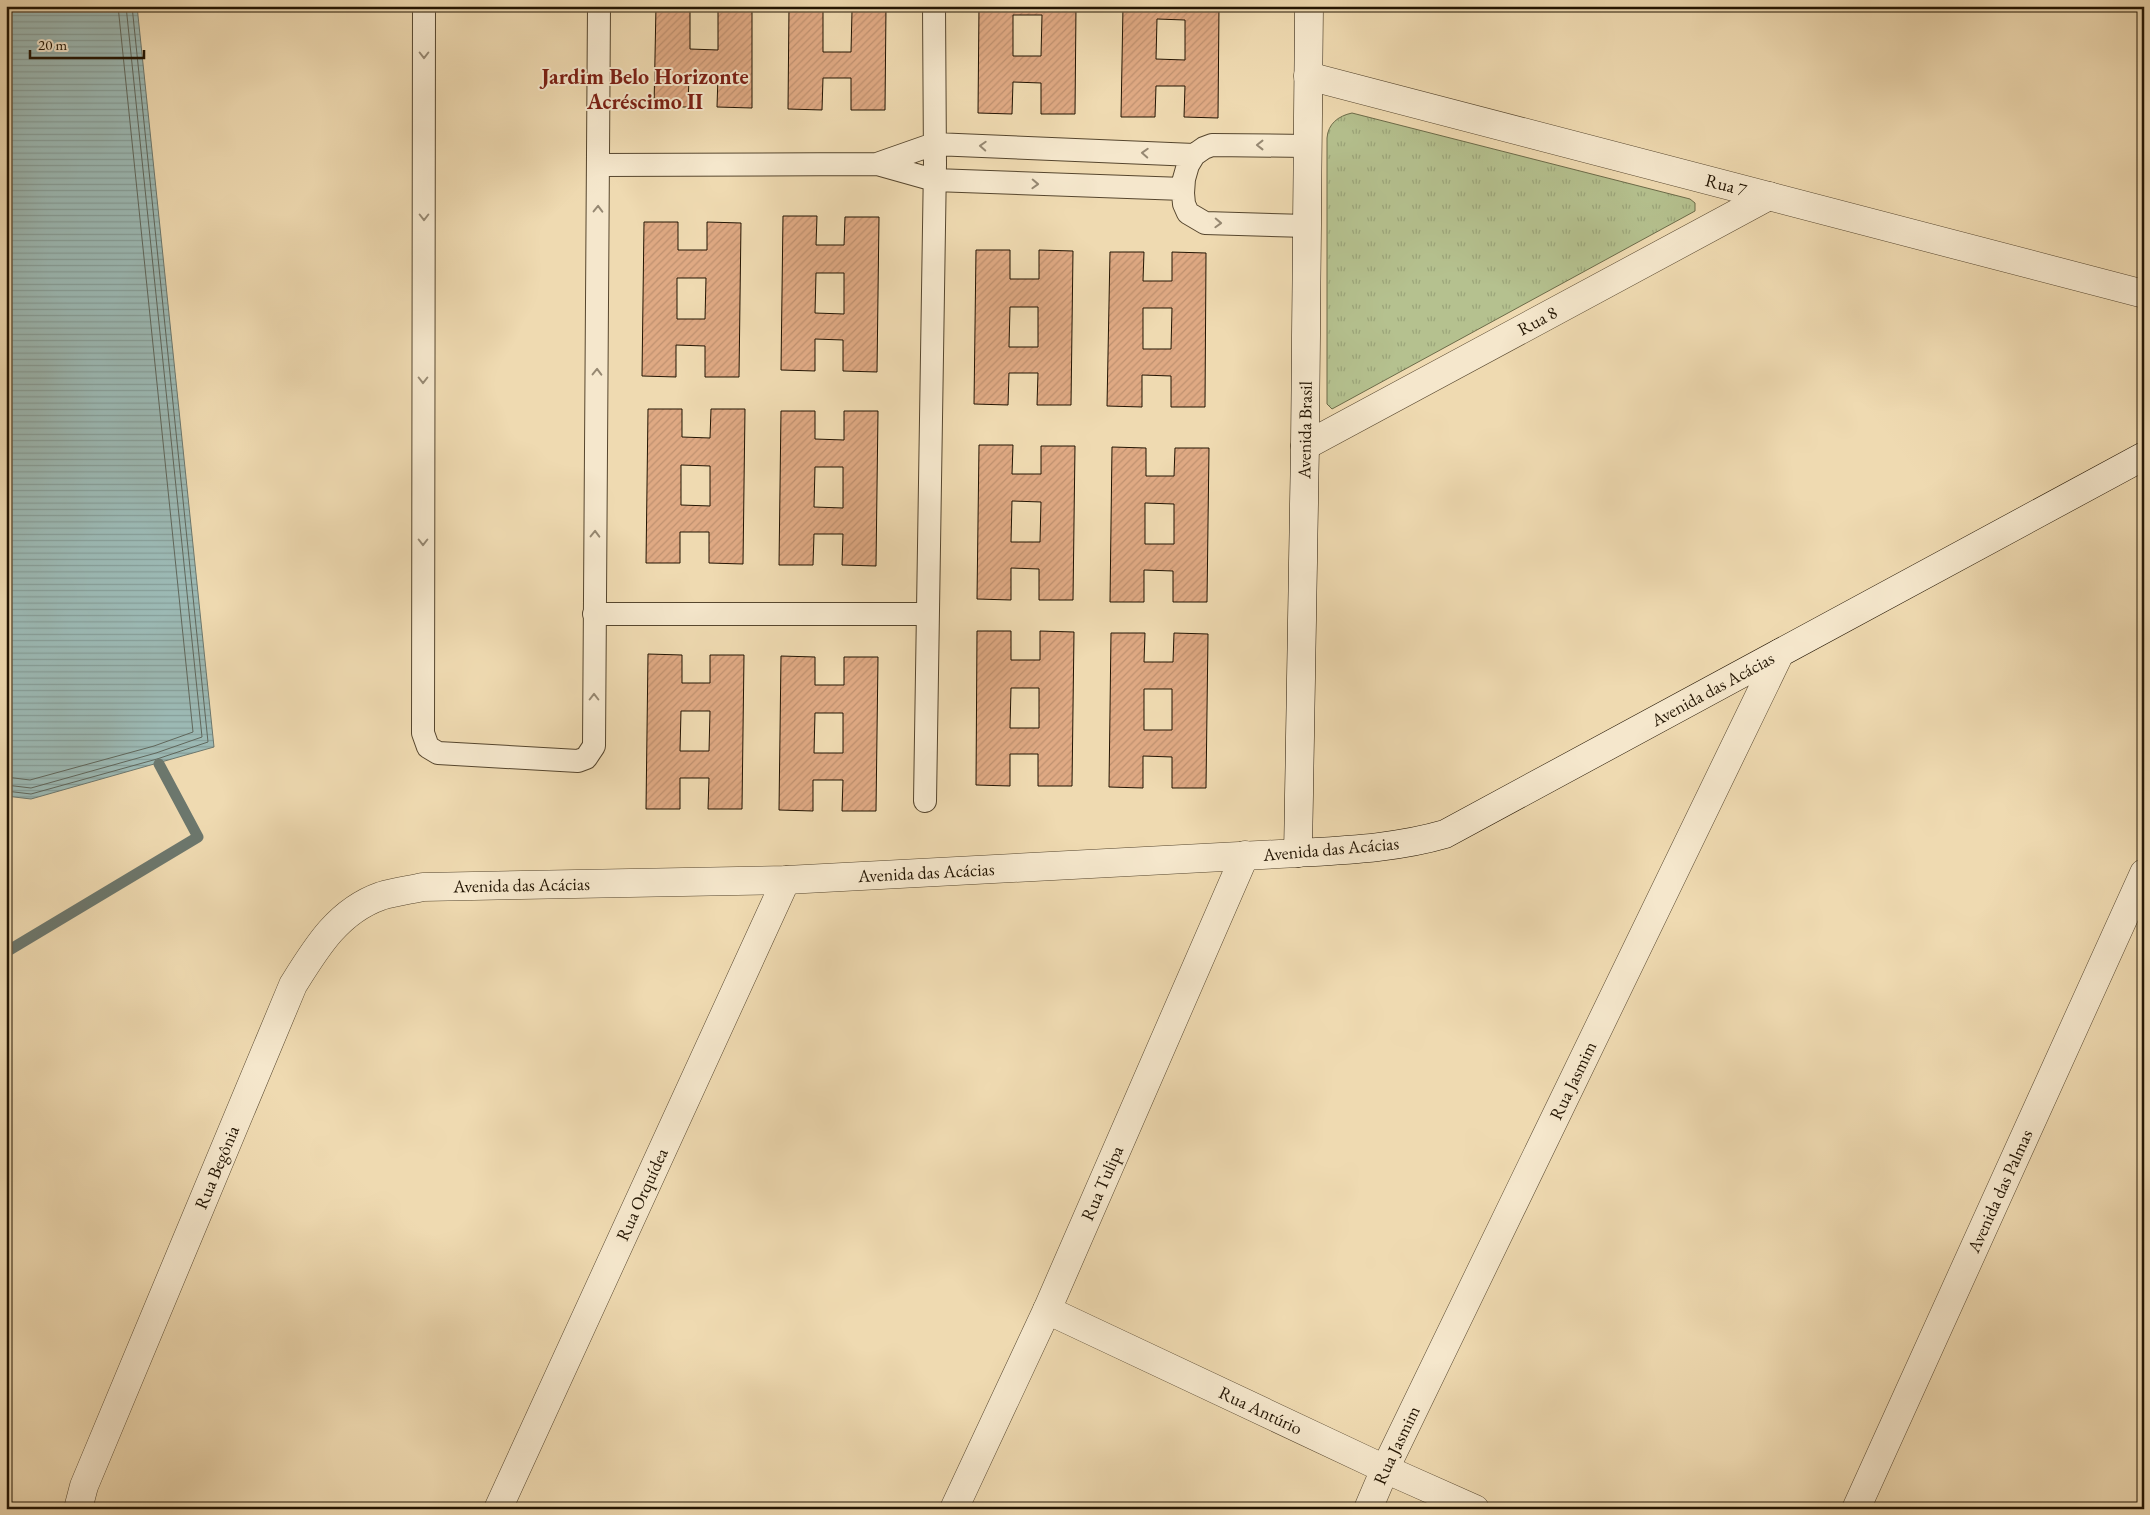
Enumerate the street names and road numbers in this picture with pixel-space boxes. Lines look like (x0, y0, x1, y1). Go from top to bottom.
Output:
street label: Rua 7 (1703, 168, 1750, 201)
street label: Rua 8 (1513, 300, 1561, 340)
street label: Avenida Brasil (1292, 381, 1317, 480)
street label: Avenida das Acácias (1646, 646, 1778, 732)
street label: Avenida das Acácias (1261, 831, 1400, 866)
street label: Avenida das Acácias (856, 857, 995, 887)
street label: Avenida das Acácias (452, 872, 590, 897)
street label: Rua Jasmim (1544, 1037, 1601, 1124)
street label: Rua Begônia (189, 1121, 244, 1213)
street label: Avenida das Palmas (1961, 1125, 2037, 1257)
street label: Rua Tulipa (1075, 1141, 1128, 1224)
street label: Rua Orquídea (610, 1143, 673, 1244)
street label: Rua Antúrio (1215, 1381, 1306, 1440)
street label: Rua Jasmim (1368, 1402, 1425, 1488)

